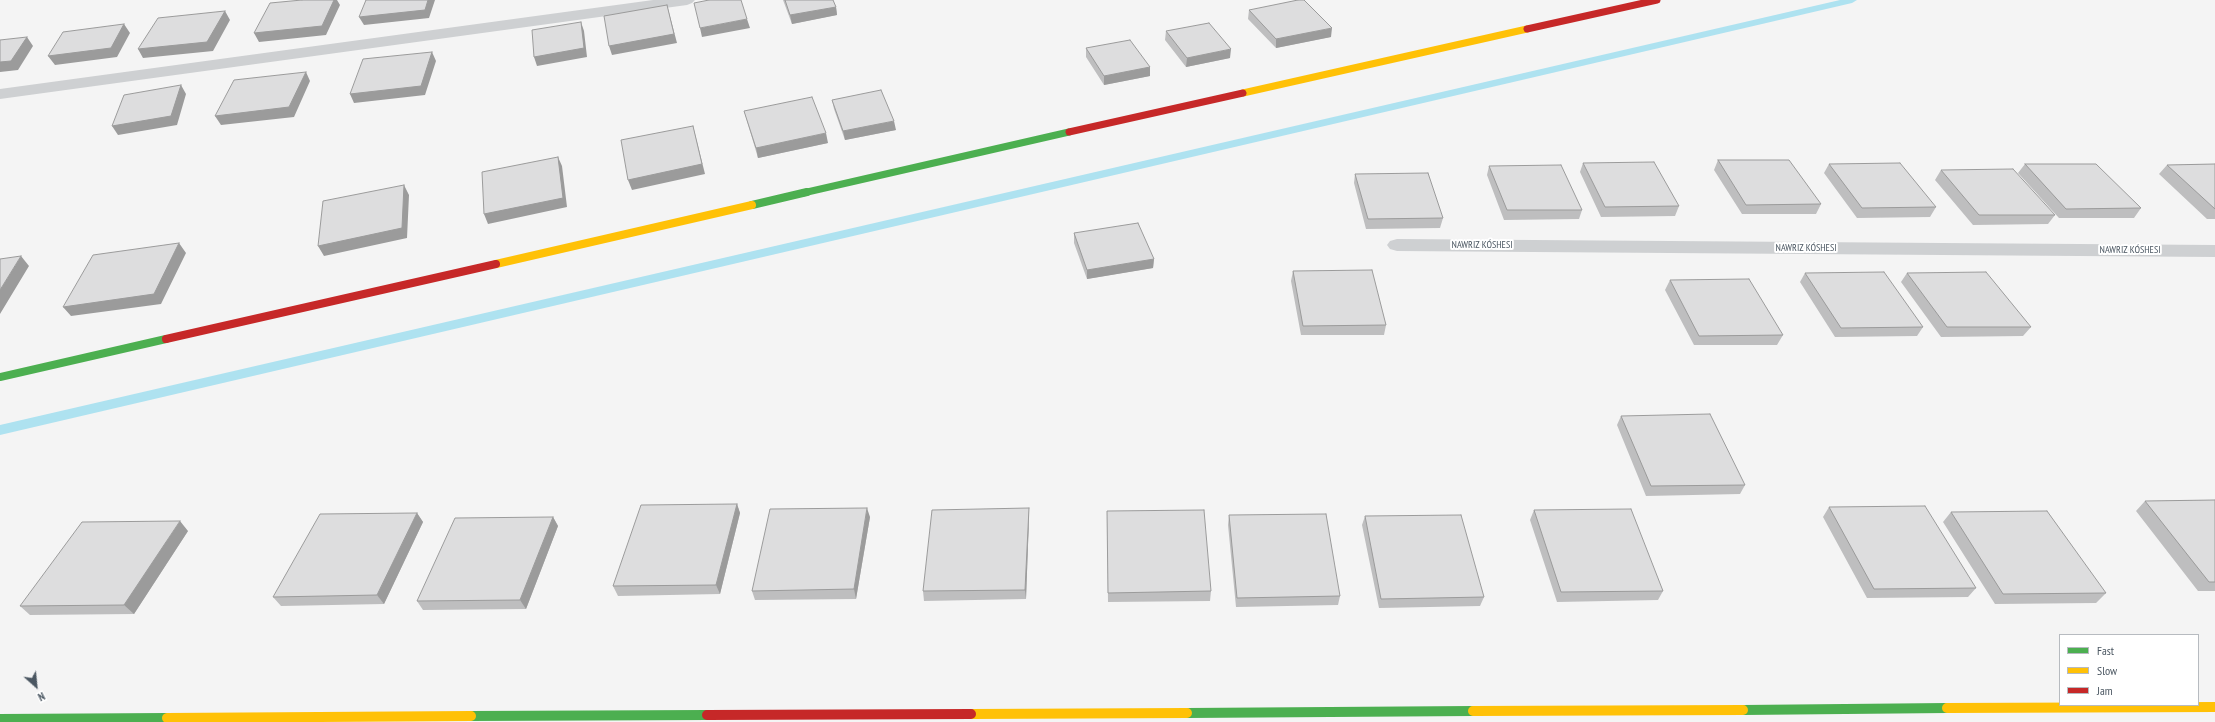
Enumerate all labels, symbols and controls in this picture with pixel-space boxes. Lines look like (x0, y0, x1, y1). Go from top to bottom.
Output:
street label: NAWRIZ KÓSHESI (1452, 239, 1512, 251)
street label: NAWRIZ KÓSHESI (1776, 242, 1836, 254)
street label: NAWRIZ KÓSHESI (2100, 244, 2160, 256)
legend (2059, 634, 2199, 706)
text: Fast (2097, 643, 2114, 658)
text: Slow (2097, 663, 2117, 678)
north arrow (16, 666, 56, 706)
text: Jam (2097, 683, 2113, 698)
text: N (36, 689, 47, 704)

